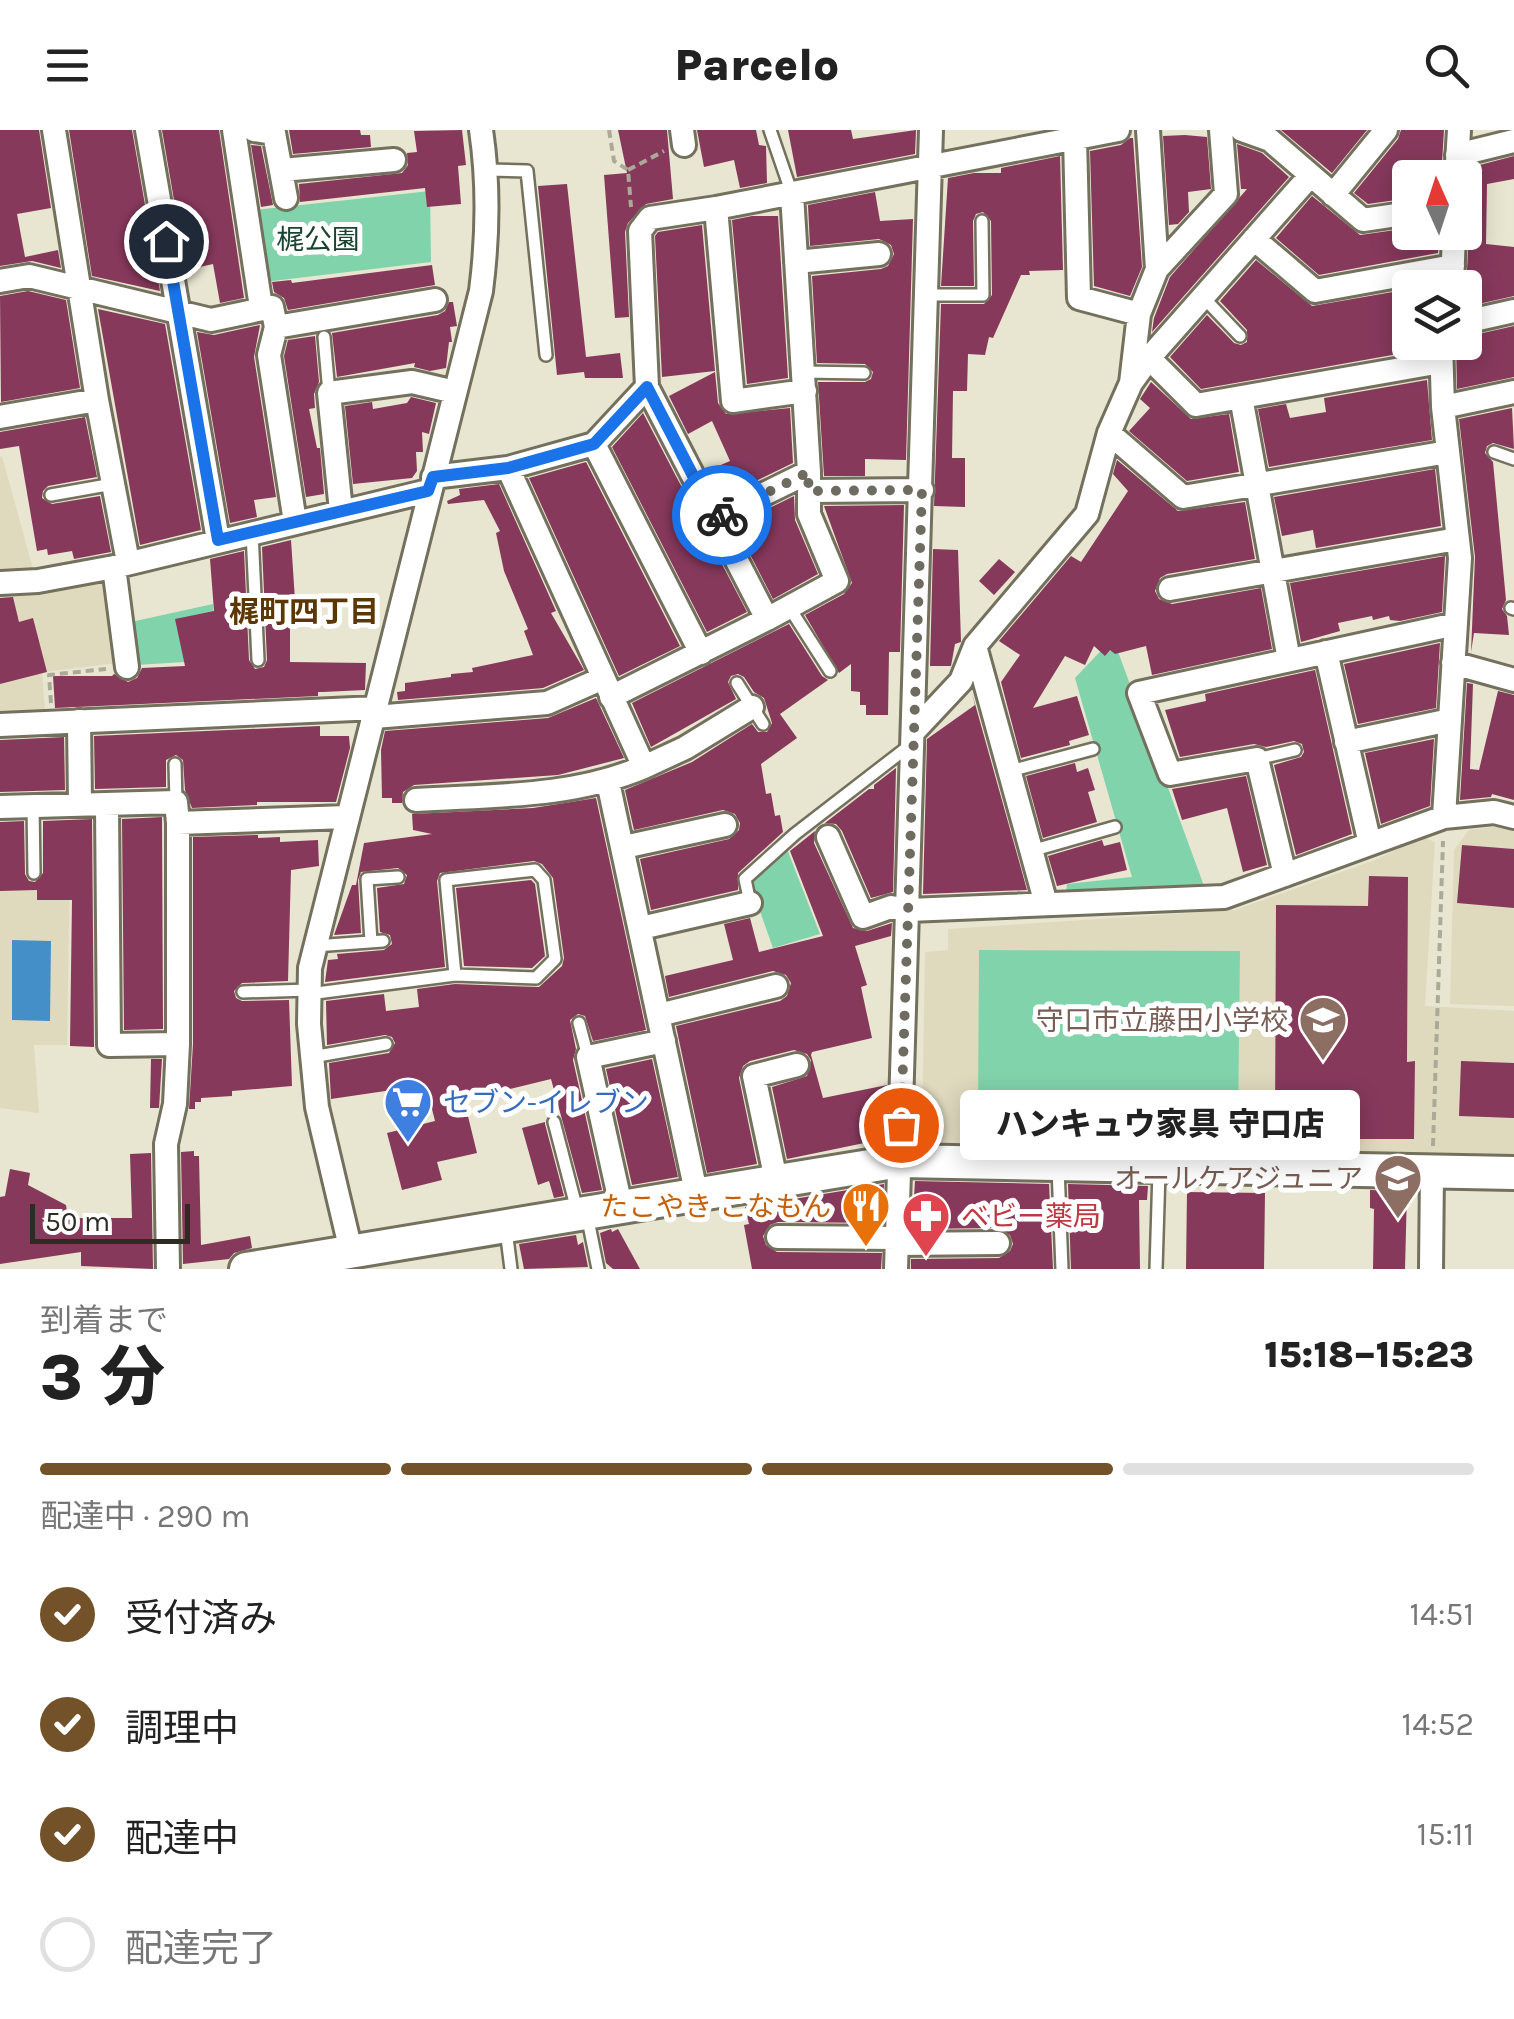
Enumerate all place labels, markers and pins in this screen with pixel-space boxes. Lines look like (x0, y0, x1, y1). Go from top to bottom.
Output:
pin (124, 199, 209, 284)
school or university icon: 守口市立藤田小学校 (1297, 994, 1349, 1062)
place label: 守口市立藤田小学校 (1036, 1004, 1288, 1037)
supermarket icon: セブン-イレブン (382, 1076, 434, 1144)
pin (859, 1083, 944, 1168)
place label: セブン-イレブン (443, 1086, 649, 1119)
callout: ハンキュウ家具 守口店 (961, 1090, 1361, 1160)
school or university icon: オールケアジュニア (1372, 1152, 1424, 1220)
place label: オールケアジュニア (1114, 1162, 1363, 1195)
restaurant icon: たこやき こなもん (840, 1180, 892, 1248)
place label: たこやき こなもん (600, 1190, 831, 1223)
pharmacy icon: ベビー薬局 (900, 1190, 952, 1258)
place label: ベビー薬局 (961, 1200, 1101, 1233)

